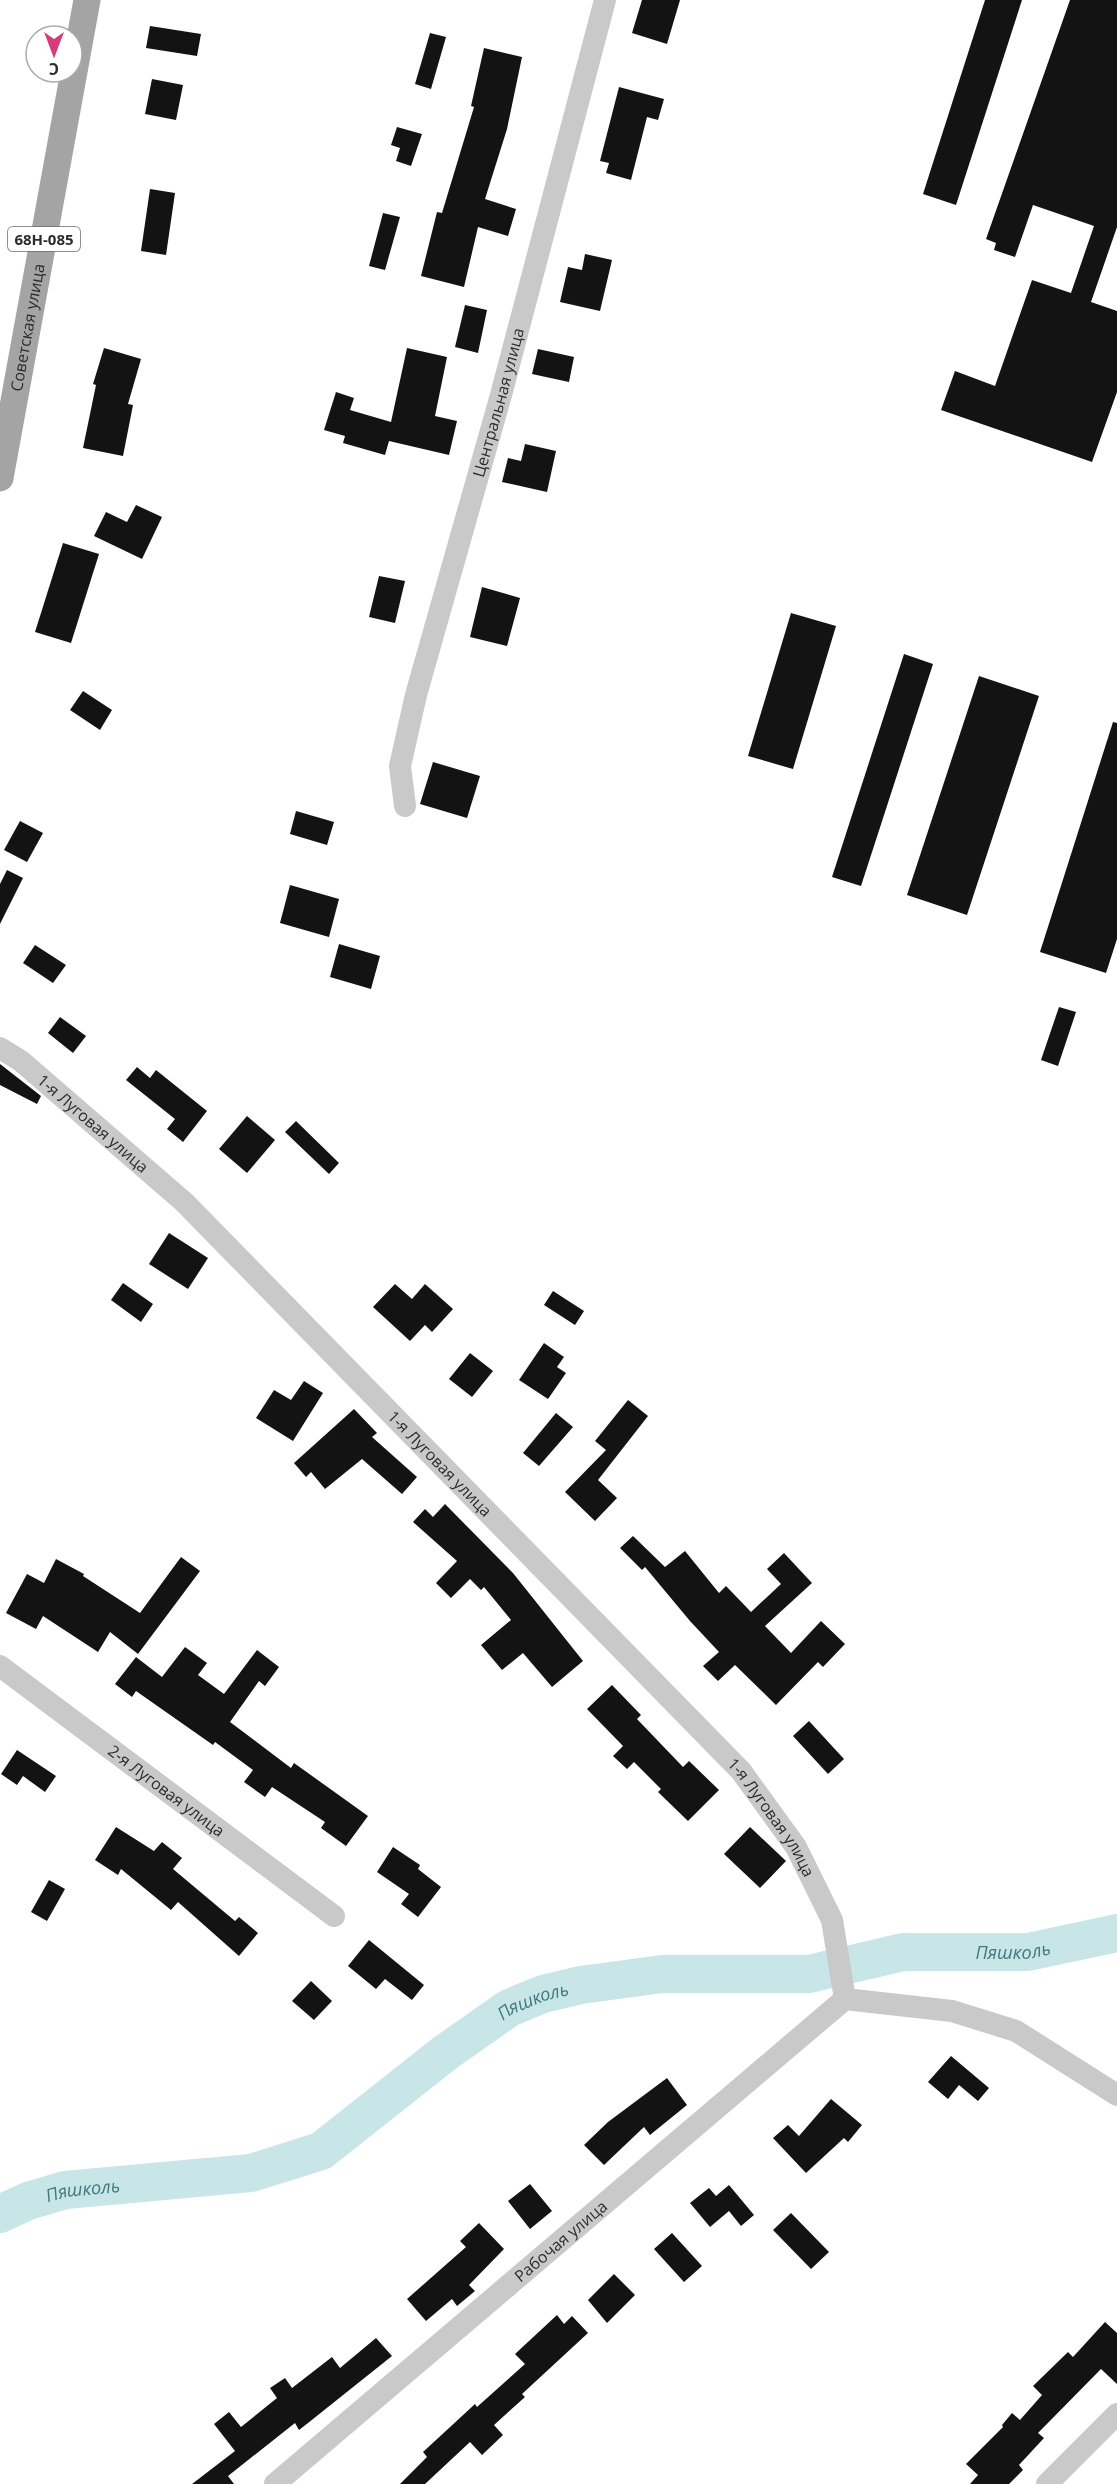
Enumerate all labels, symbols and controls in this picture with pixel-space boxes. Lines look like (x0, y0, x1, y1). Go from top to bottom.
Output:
north arrow (24, 24, 84, 84)
text: С (49, 58, 59, 80)
road number: 68Н-085 (8, 227, 80, 251)
street label: Советская улица (5, 262, 50, 393)
street label: Центральная улица (467, 325, 529, 480)
street label: 1-я Луговая улица (33, 1069, 153, 1178)
street label: 1-я Луговая улица (383, 1406, 497, 1521)
street label: 2-я Луговая улица (104, 1740, 229, 1842)
street label: 1-я Луговая улица (723, 1753, 820, 1881)
water label: Пяшколь (975, 1936, 1053, 1964)
water label: Пяшколь (492, 1976, 571, 2025)
water label: Пяшколь (42, 2173, 121, 2207)
street label: Рабочая улица (509, 2195, 612, 2287)

